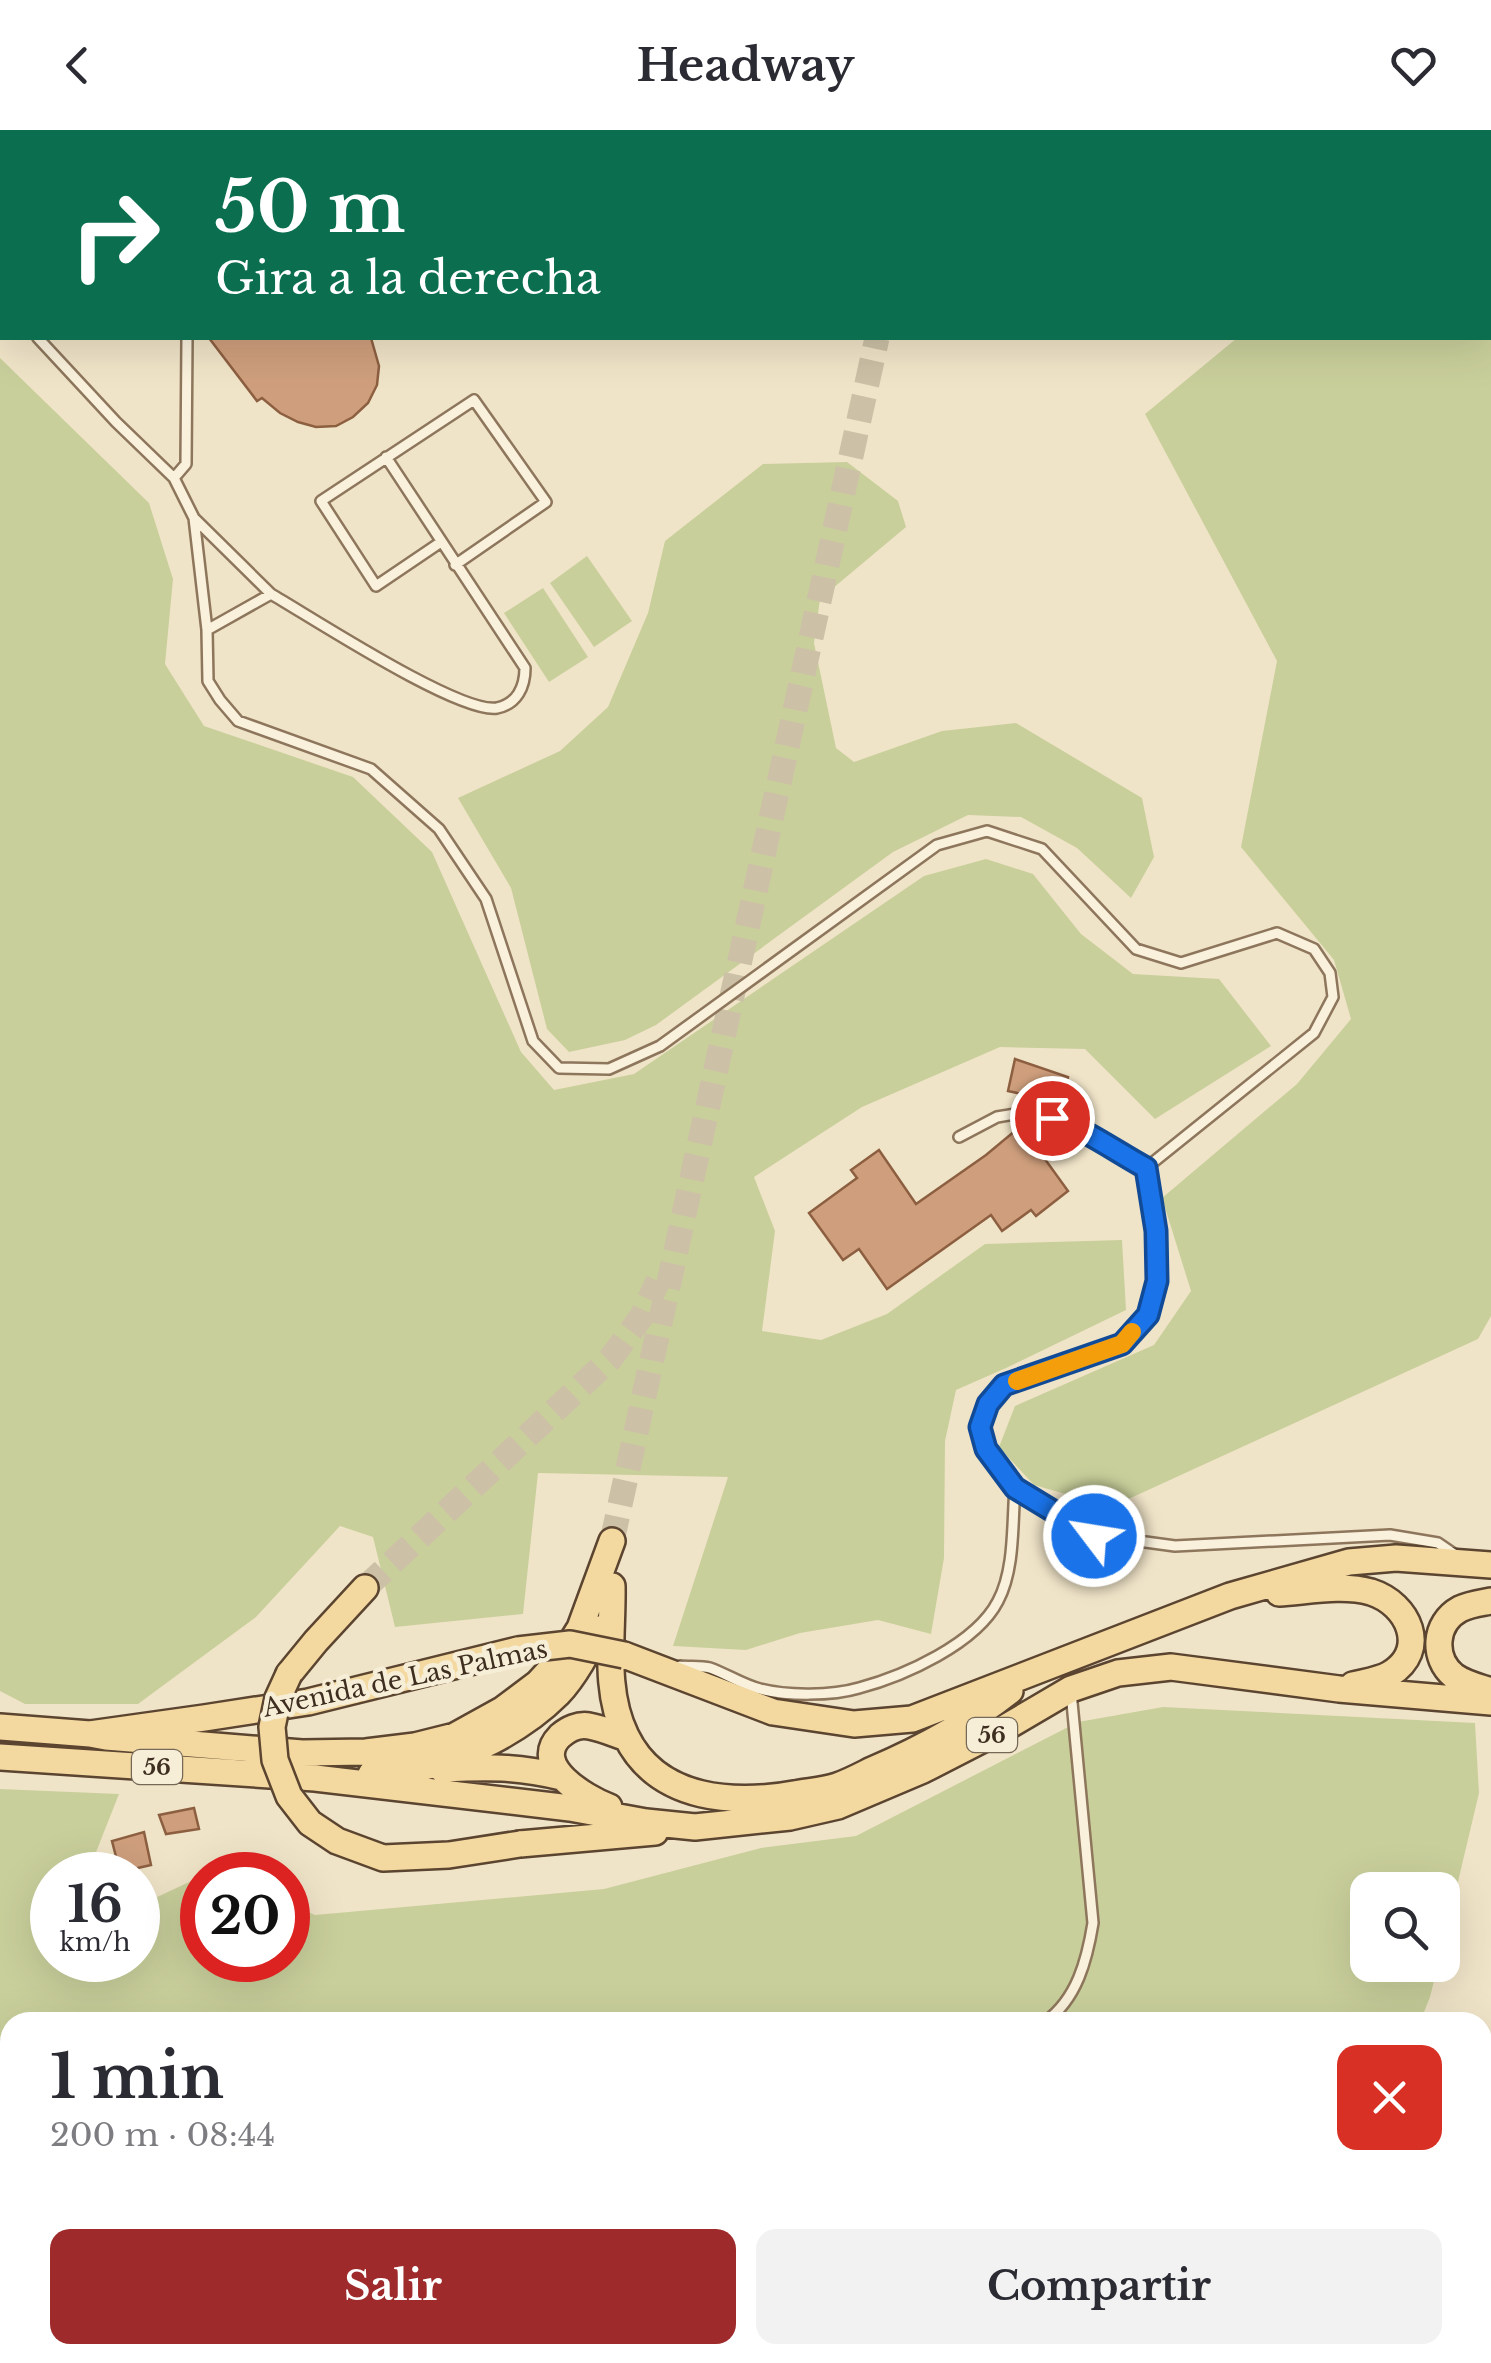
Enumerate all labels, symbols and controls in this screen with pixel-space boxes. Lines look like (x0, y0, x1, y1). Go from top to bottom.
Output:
text: Headway (637, 37, 854, 93)
icon: back (50, 38, 105, 93)
icon: heart (1386, 38, 1441, 93)
text: 50 m (215, 164, 406, 251)
icon: right (50, 170, 180, 300)
text: Gira a la derecha (215, 250, 601, 306)
pin (1010, 1076, 1095, 1161)
icon: arrive (1025, 1091, 1080, 1146)
position arrow (1042, 1484, 1146, 1588)
street label: Avenida de Las Palmas (259, 1633, 550, 1724)
road number: 56 (967, 1718, 1017, 1752)
road number: 56 (132, 1750, 182, 1784)
speed limit sign: 20 (180, 1852, 310, 1982)
map controls (1350, 1872, 1460, 1982)
button: search (1350, 1872, 1460, 1982)
text: 16 (67, 1873, 123, 1936)
text: km/h (60, 1927, 130, 1958)
text: 1 min (50, 2040, 224, 2114)
button: close (1337, 2045, 1442, 2150)
text: 200 m · 08:44 (50, 2115, 275, 2155)
button: Salir (50, 2229, 736, 2344)
button: Compartir (756, 2229, 1442, 2344)

